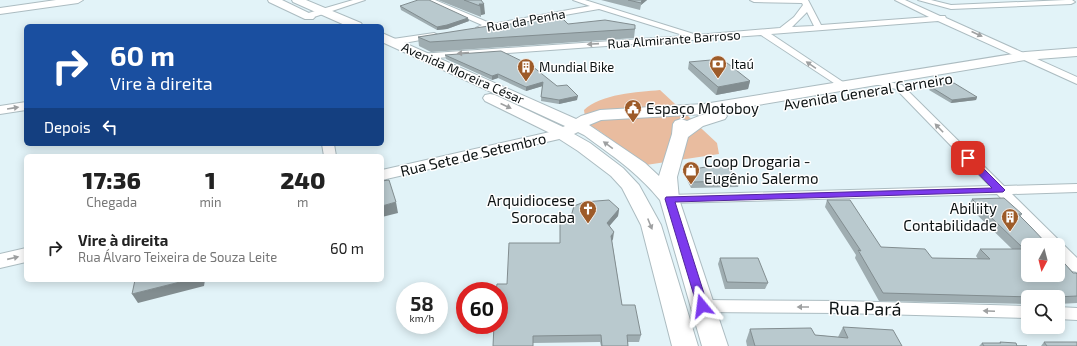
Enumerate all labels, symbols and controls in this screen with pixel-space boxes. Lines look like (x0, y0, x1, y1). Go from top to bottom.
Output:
street label: Rua da Penha (485, 5, 567, 35)
street label: Rua Almirante Barroso (607, 26, 741, 52)
one-way arrow (972, 32, 984, 38)
text: 60 m (110, 38, 175, 72)
street label: Avenida Moreira César (399, 39, 527, 107)
icon: right (44, 40, 96, 92)
one-way arrow (587, 41, 599, 48)
one-way arrow (457, 50, 469, 57)
bank icon: Itaú (708, 54, 728, 79)
place label: Itaú (731, 56, 754, 72)
building icon: Mundial Bike (516, 57, 536, 82)
place label: Mundial Bike (539, 59, 614, 75)
one-way arrow (806, 61, 816, 69)
street label: Avenida General Carneiro (782, 69, 954, 113)
text: Vire à direita (110, 72, 213, 94)
public building icon: Espaço Motoboy (623, 98, 643, 123)
place label: Espaço Motoboy (646, 99, 759, 118)
one-way arrow (500, 103, 511, 109)
one-way arrow (7, 105, 19, 111)
icon: left (99, 116, 121, 138)
text: Depois (44, 118, 91, 136)
one-way arrow (934, 123, 943, 133)
street label: Rua Sete de Setembro (398, 128, 548, 180)
one-way arrow (603, 141, 614, 149)
pin (951, 141, 985, 175)
icon: arrive (957, 147, 979, 169)
place label: Coop Drogaria - Eugênio Salermo (704, 152, 818, 187)
shop icon: Coop Drogaria - Eugênio Salermo (681, 160, 701, 185)
text: 17:36 (83, 165, 141, 194)
text: 1 (205, 165, 216, 194)
text: 240 (280, 165, 325, 194)
place label: Arquidiocese Sorocaba (487, 191, 575, 226)
text: Chegada (86, 194, 137, 210)
text: min (199, 194, 222, 210)
text: m (297, 194, 308, 210)
church icon: Arquidiocese Sorocaba (578, 199, 598, 224)
place label: Abiliity Contabilidade (903, 199, 997, 234)
building icon: Abiliity Contabilidade (1000, 207, 1020, 232)
one-way arrow (646, 218, 653, 230)
text: Vire à direita (78, 231, 168, 249)
icon: right (44, 237, 66, 259)
north arrow (1021, 238, 1065, 282)
map controls (1021, 238, 1065, 334)
text: 60 m (330, 239, 364, 257)
text: Rua Álvaro Teixeira de Souza Leite (78, 249, 277, 265)
one-way arrow (7, 255, 19, 261)
speed limit sign: 60 (456, 282, 508, 334)
position arrow (681, 285, 723, 327)
button: search (1021, 290, 1065, 334)
text: 58 (410, 291, 434, 315)
street label: Rua Pará (828, 296, 902, 320)
one-way arrow (796, 304, 809, 310)
one-way arrow (982, 308, 995, 314)
text: km/h (410, 312, 434, 324)

